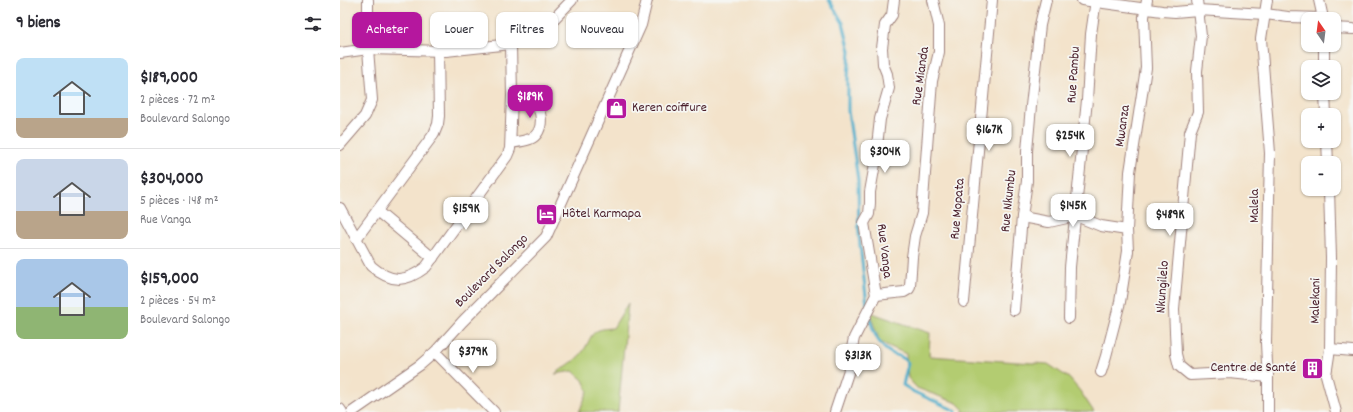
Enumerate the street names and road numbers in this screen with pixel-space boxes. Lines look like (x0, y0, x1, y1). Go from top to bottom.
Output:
street label: Rue Mianda (907, 45, 935, 107)
street label: Rue Pambu (1062, 46, 1086, 104)
street label: Mwanza (1110, 103, 1136, 148)
street label: Rue Nkumbu (996, 169, 1022, 233)
street label: Rue Mopata (945, 177, 971, 240)
street label: Malela (1245, 188, 1265, 223)
street label: Rue Vanga (871, 223, 897, 280)
street label: Boulevard Salongo (451, 230, 533, 312)
street label: Nkungilelo (1151, 260, 1175, 314)
street label: Malekani (1306, 278, 1326, 324)

